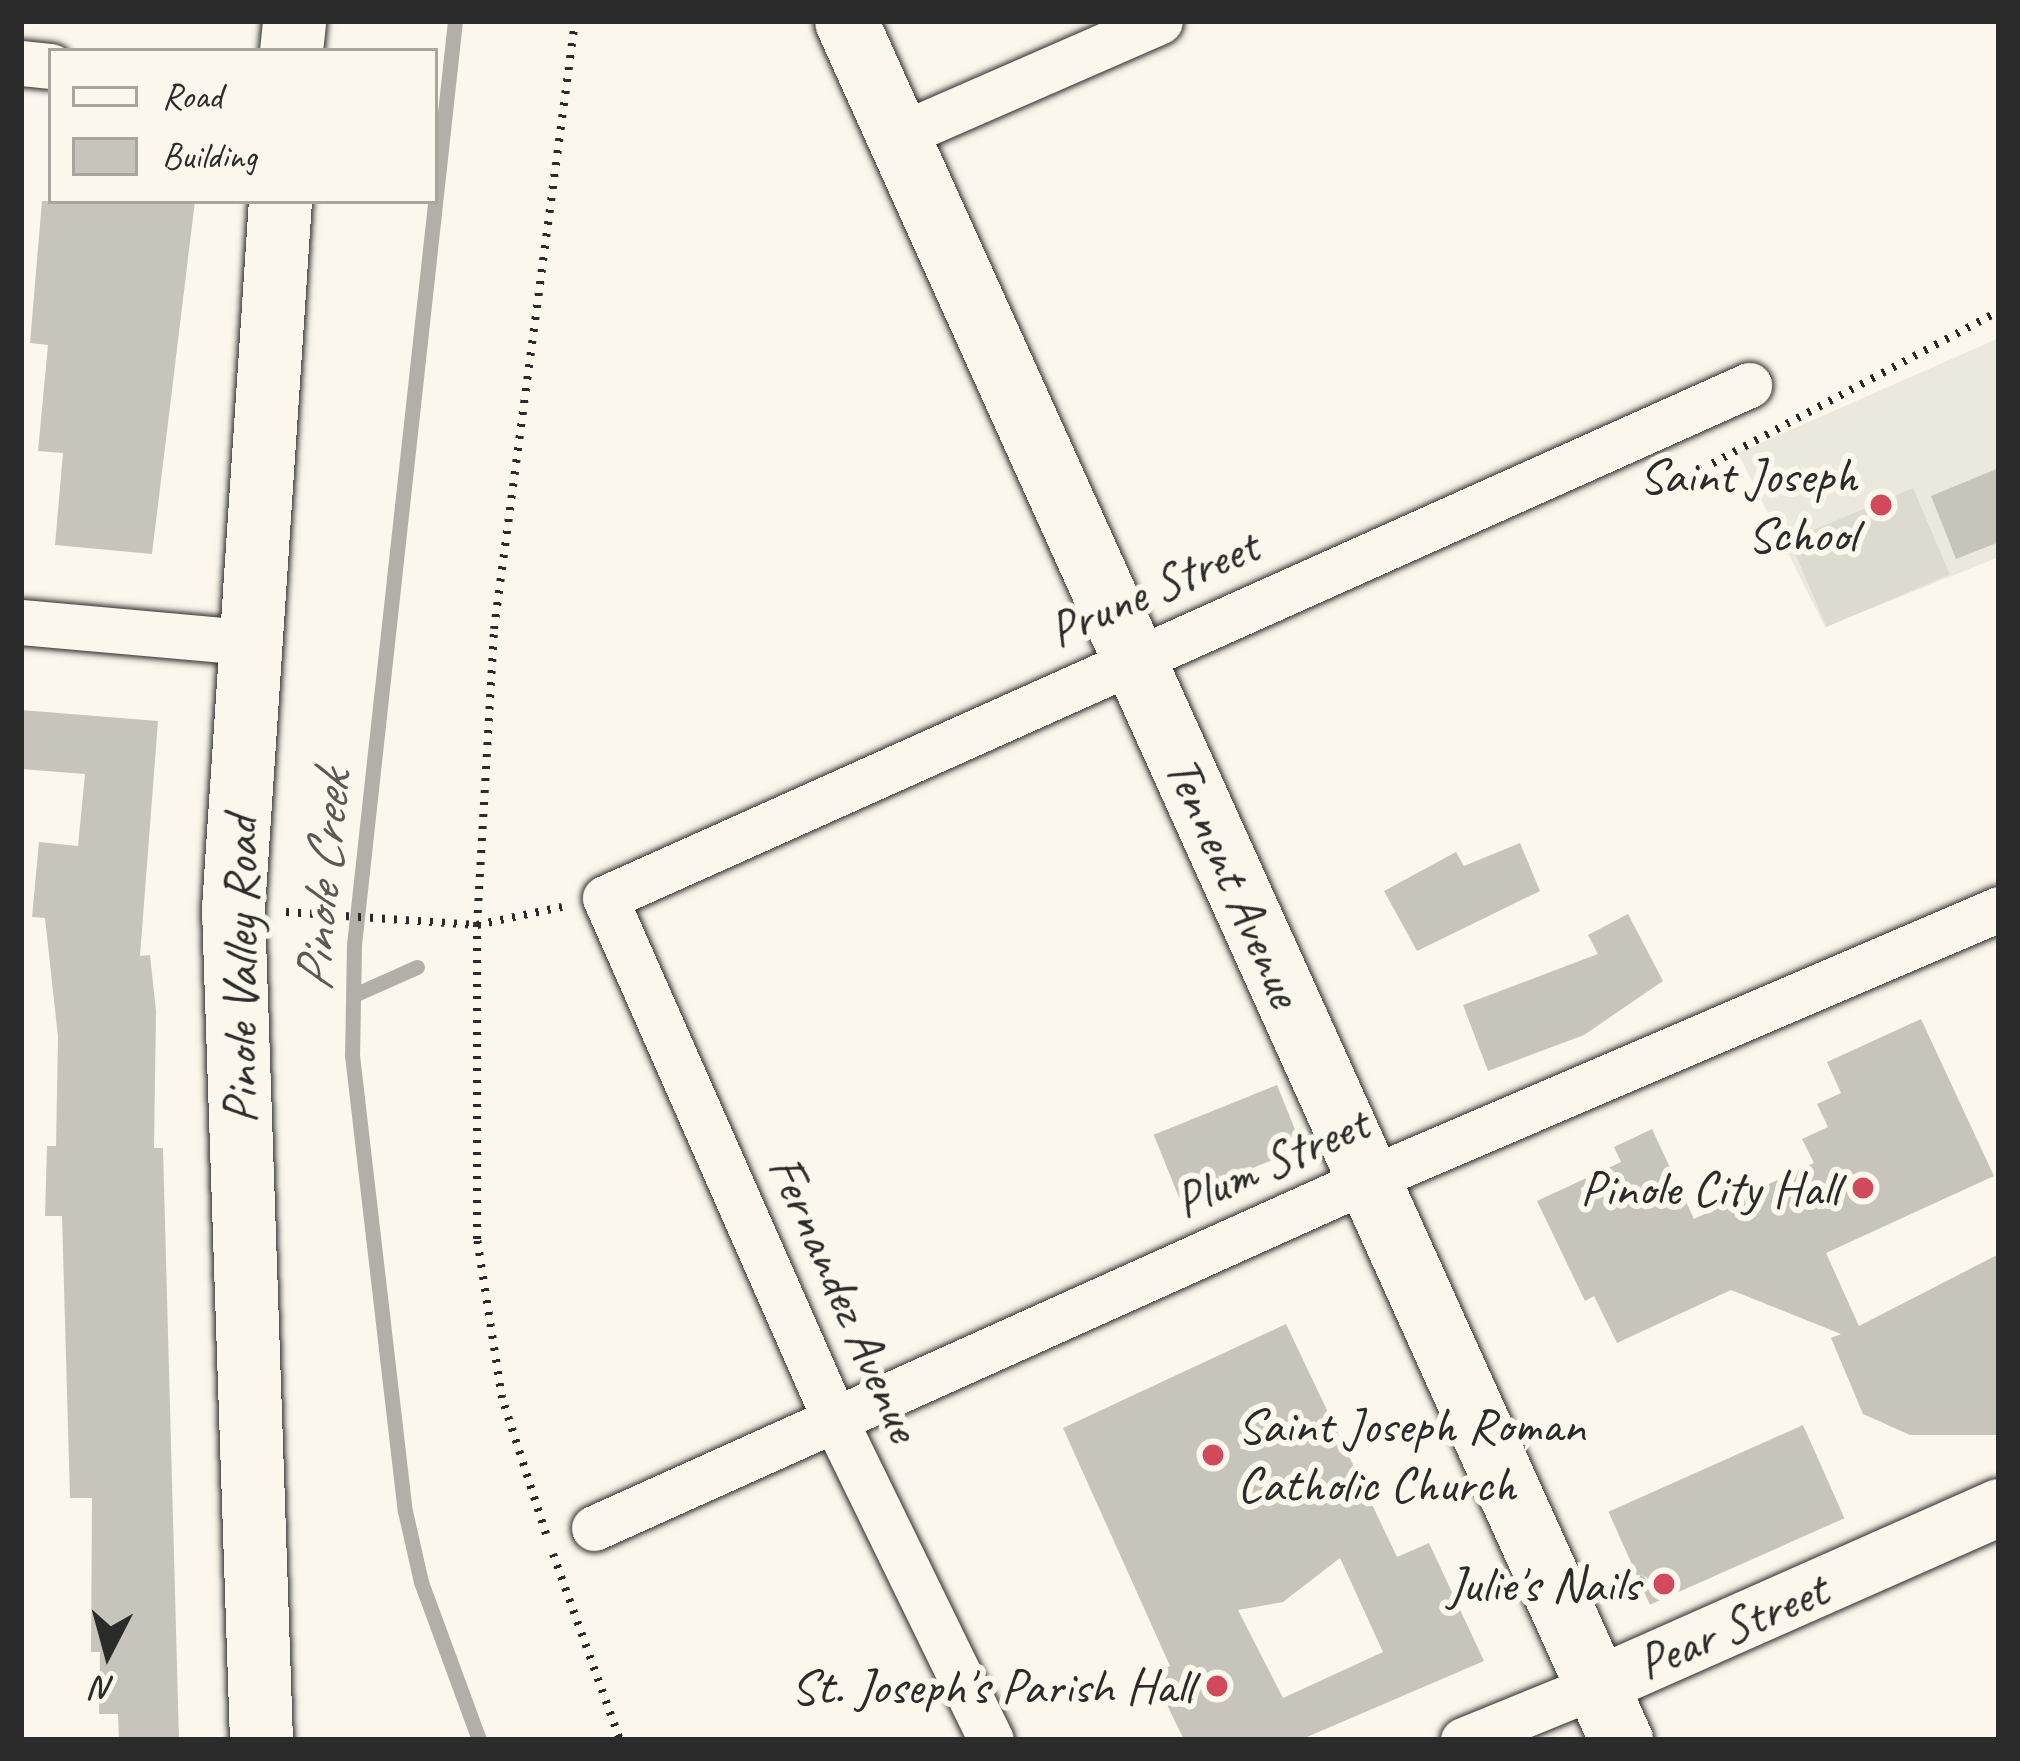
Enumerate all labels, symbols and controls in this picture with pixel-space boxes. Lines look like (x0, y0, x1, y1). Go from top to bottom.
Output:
legend (48, 48, 438, 204)
text: Road (162, 73, 222, 119)
text: Building (162, 133, 257, 179)
place label: Saint Joseph School (1639, 445, 1857, 565)
marker: Saint Joseph School (1868, 492, 1894, 518)
street label: Prune Street (1038, 515, 1268, 661)
street label: Tennent Avenue (1152, 747, 1316, 1015)
water label: Pinole Creek (280, 770, 364, 994)
street label: Pinole Valley Road (209, 817, 271, 1123)
street label: Plum Street (1164, 1092, 1378, 1232)
street label: Fernandez Avenue (755, 1146, 935, 1450)
place label: Pinole City Hall (1578, 1157, 1839, 1219)
marker: Pinole City Hall (1850, 1175, 1876, 1201)
place label: Saint Joseph Roman Catholic Church (1237, 1395, 1584, 1515)
marker: Saint Joseph Roman Catholic Church (1200, 1442, 1226, 1468)
place label: Julie's Nails (1447, 1553, 1640, 1615)
street label: Pear Street (1627, 1558, 1837, 1694)
marker: Julie's Nails (1651, 1571, 1677, 1597)
north arrow (48, 1593, 168, 1713)
place label: St. Joseph's Parish Hall (790, 1655, 1193, 1717)
text: N (92, 1667, 117, 1711)
marker: St. Joseph's Parish Hall (1204, 1673, 1230, 1699)

